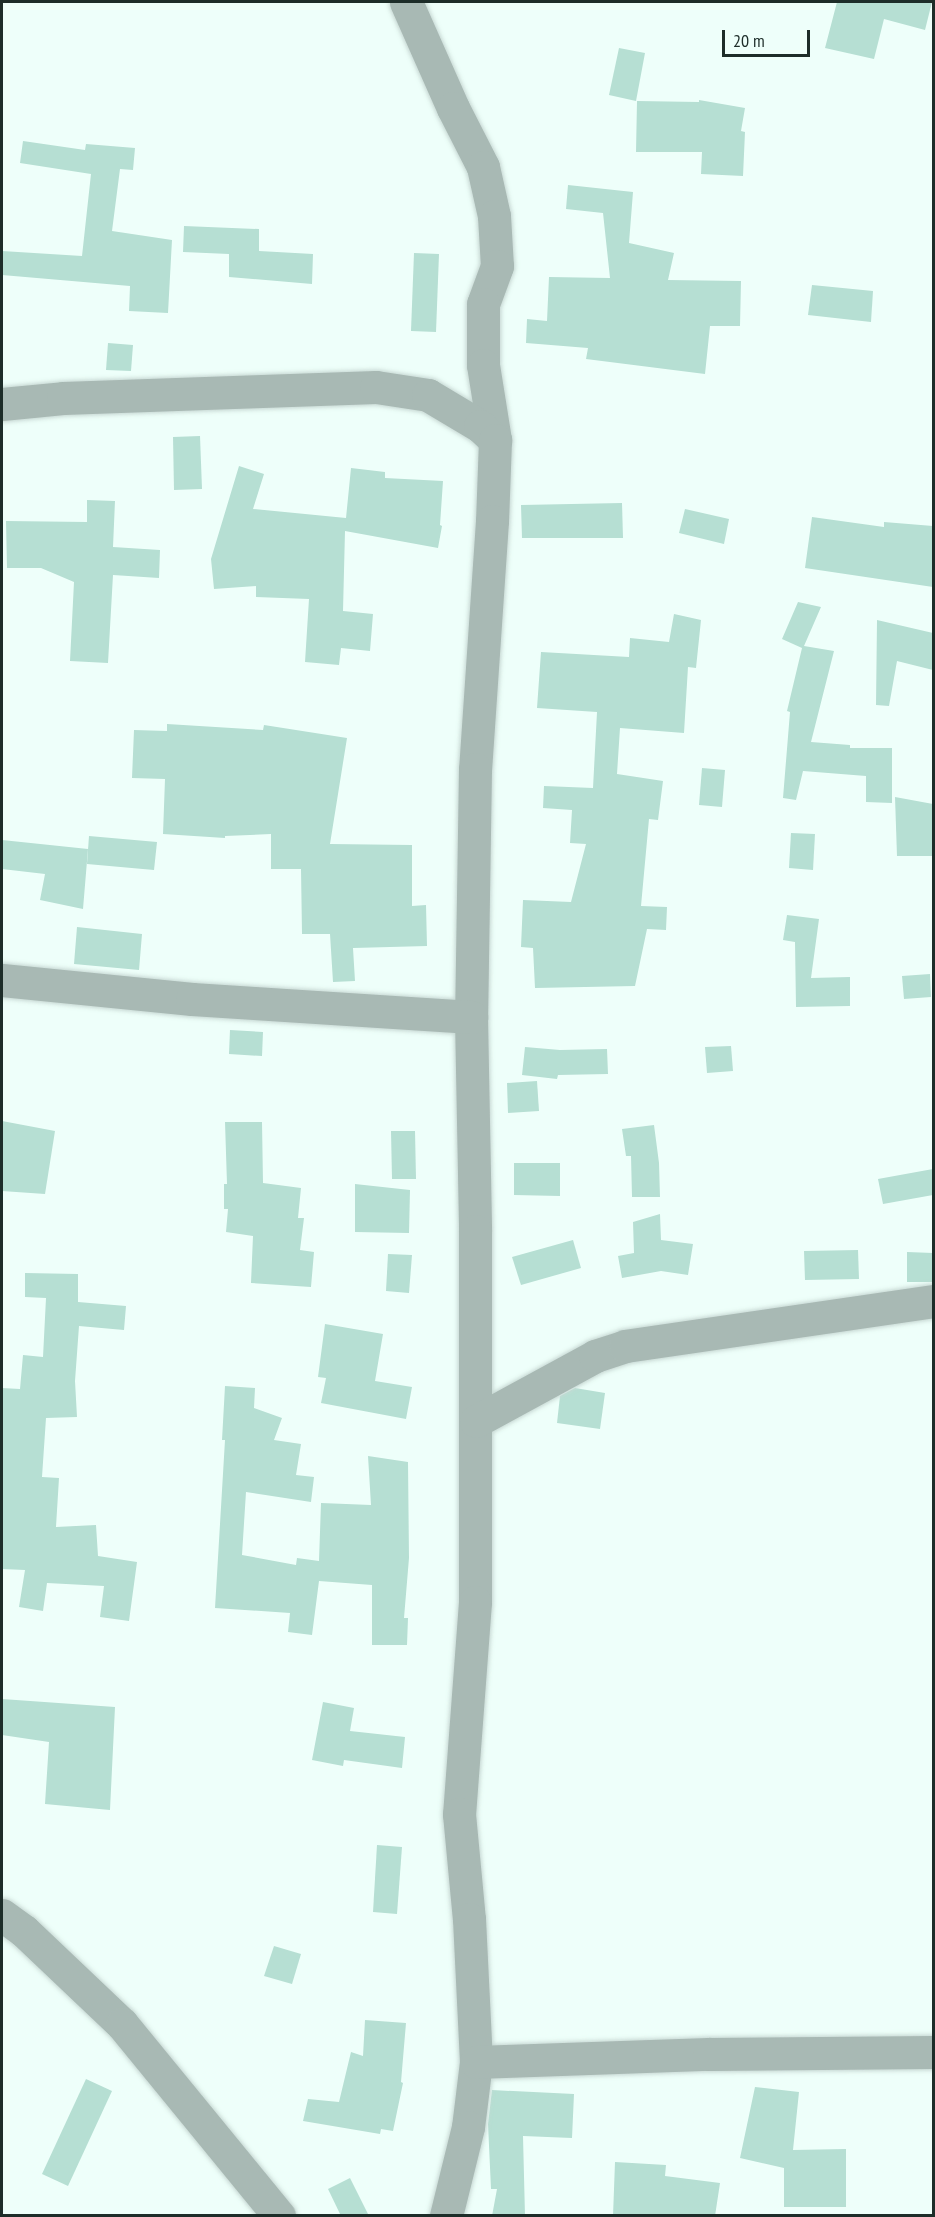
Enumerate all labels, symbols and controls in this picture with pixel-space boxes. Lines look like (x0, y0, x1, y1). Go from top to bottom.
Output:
scale bar (725, 18, 814, 56)
text: 20 m (733, 29, 765, 52)

